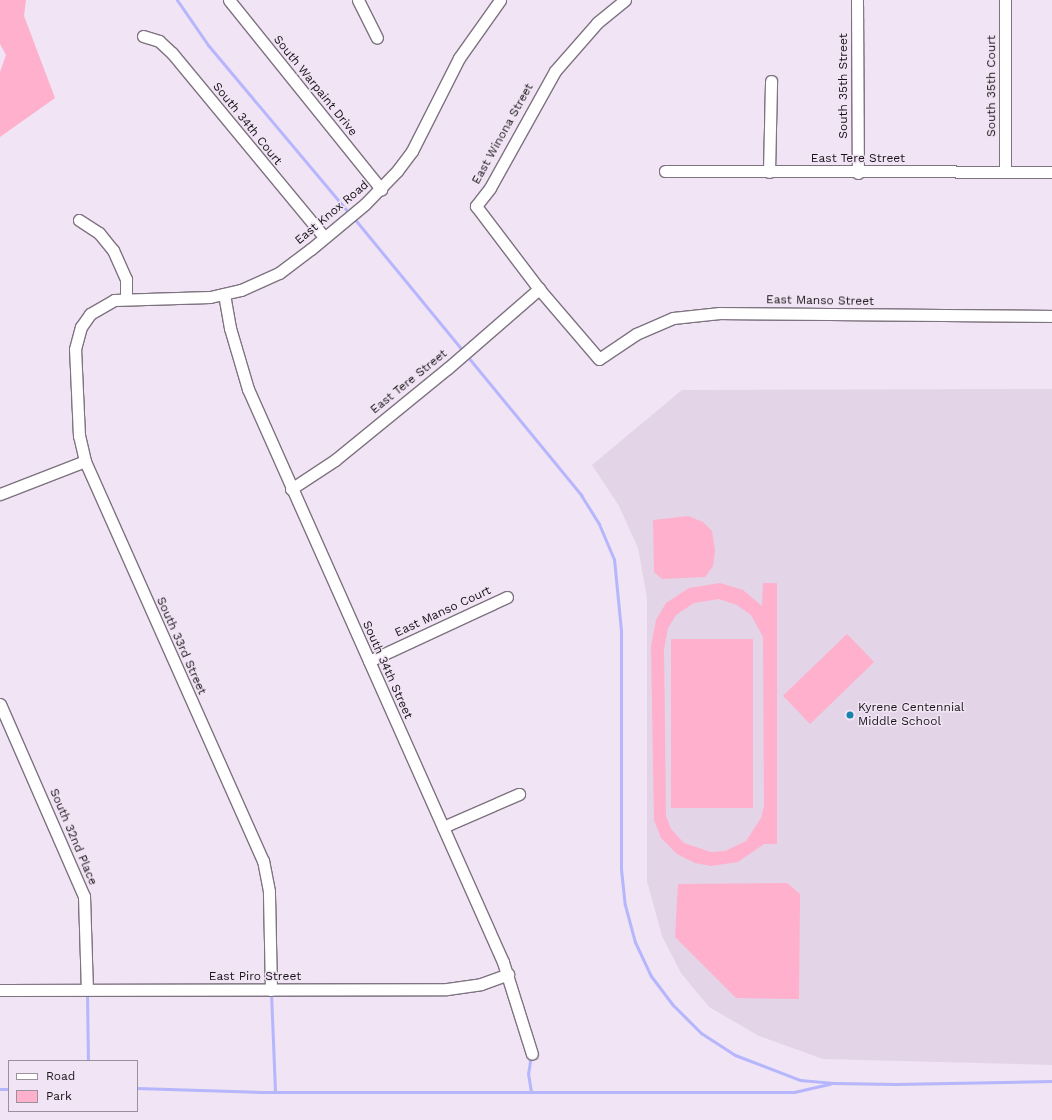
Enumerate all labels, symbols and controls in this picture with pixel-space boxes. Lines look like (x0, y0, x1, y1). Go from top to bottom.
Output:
street label: South Warpaint Drive (270, 33, 360, 139)
street label: South 35th Street (837, 33, 851, 139)
street label: South 35th Court (985, 35, 999, 137)
street label: South 34th Court (209, 80, 285, 168)
street label: East Winona Street (469, 81, 537, 187)
street label: East Tere Street (811, 152, 905, 166)
street label: East Knox Road (292, 178, 372, 248)
street label: East Manso Street (766, 293, 874, 309)
street label: East Tere Street (368, 347, 450, 417)
street label: East Manso Court (393, 583, 493, 641)
street label: South 33rd Street (153, 595, 209, 697)
street label: South 34th Street (359, 619, 415, 721)
place label: Kyrene Centennial Middle School (858, 701, 965, 729)
marker: Kyrene Centennial Middle School (845, 710, 855, 720)
street label: South 32nd Place (46, 787, 100, 887)
street label: East Piro Street (209, 970, 301, 984)
legend (8, 1060, 138, 1112)
text: Road (46, 1069, 75, 1083)
text: Park (46, 1089, 72, 1103)

